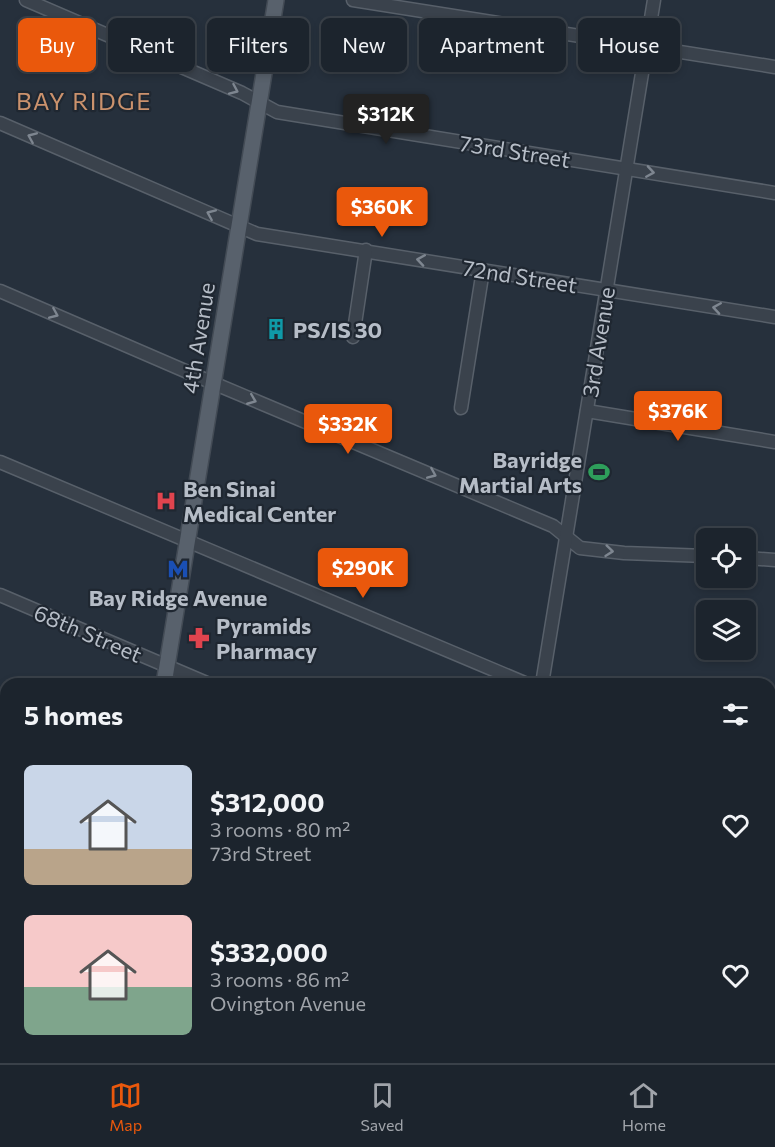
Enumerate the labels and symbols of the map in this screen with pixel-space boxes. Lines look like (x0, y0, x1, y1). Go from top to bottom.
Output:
one-way arrow (228, 82, 239, 94)
district label: BAY RIDGE (16, 86, 152, 115)
pin: $312K (344, 94, 428, 145)
street label: 73rd Street (458, 129, 572, 173)
one-way arrow (28, 132, 39, 144)
one-way arrow (645, 166, 654, 178)
pin: $360K (340, 187, 424, 238)
one-way arrow (207, 209, 218, 221)
one-way arrow (417, 254, 427, 267)
street label: 72nd Street (461, 254, 579, 298)
street label: 4th Avenue (176, 280, 220, 396)
street label: 3rd Avenue (576, 285, 620, 399)
one-way arrow (713, 302, 723, 315)
one-way arrow (48, 307, 59, 319)
place label: PS/IS 30 (293, 316, 382, 343)
building icon: PS/IS 30 (264, 317, 288, 341)
pin: $376K (636, 391, 720, 442)
one-way arrow (246, 393, 257, 405)
pin: $332K (306, 404, 390, 455)
place label: Bayridge Martial Arts (459, 446, 582, 498)
sports icon: Bayridge Martial Arts (587, 460, 611, 484)
one-way arrow (426, 467, 437, 479)
place label: Ben Sinai Medical Center (183, 475, 336, 527)
hospital icon: Ben Sinai Medical Center (154, 489, 178, 513)
one-way arrow (604, 544, 613, 557)
pin: $290K (321, 548, 405, 599)
metro station icon: Bay Ridge Avenue (166, 557, 190, 581)
place label: Bay Ridge Avenue (89, 584, 267, 611)
street label: 68th Street (30, 598, 146, 668)
place label: Pyramids Pharmacy (216, 612, 317, 664)
pharmacy icon: Pyramids Pharmacy (187, 626, 211, 650)

